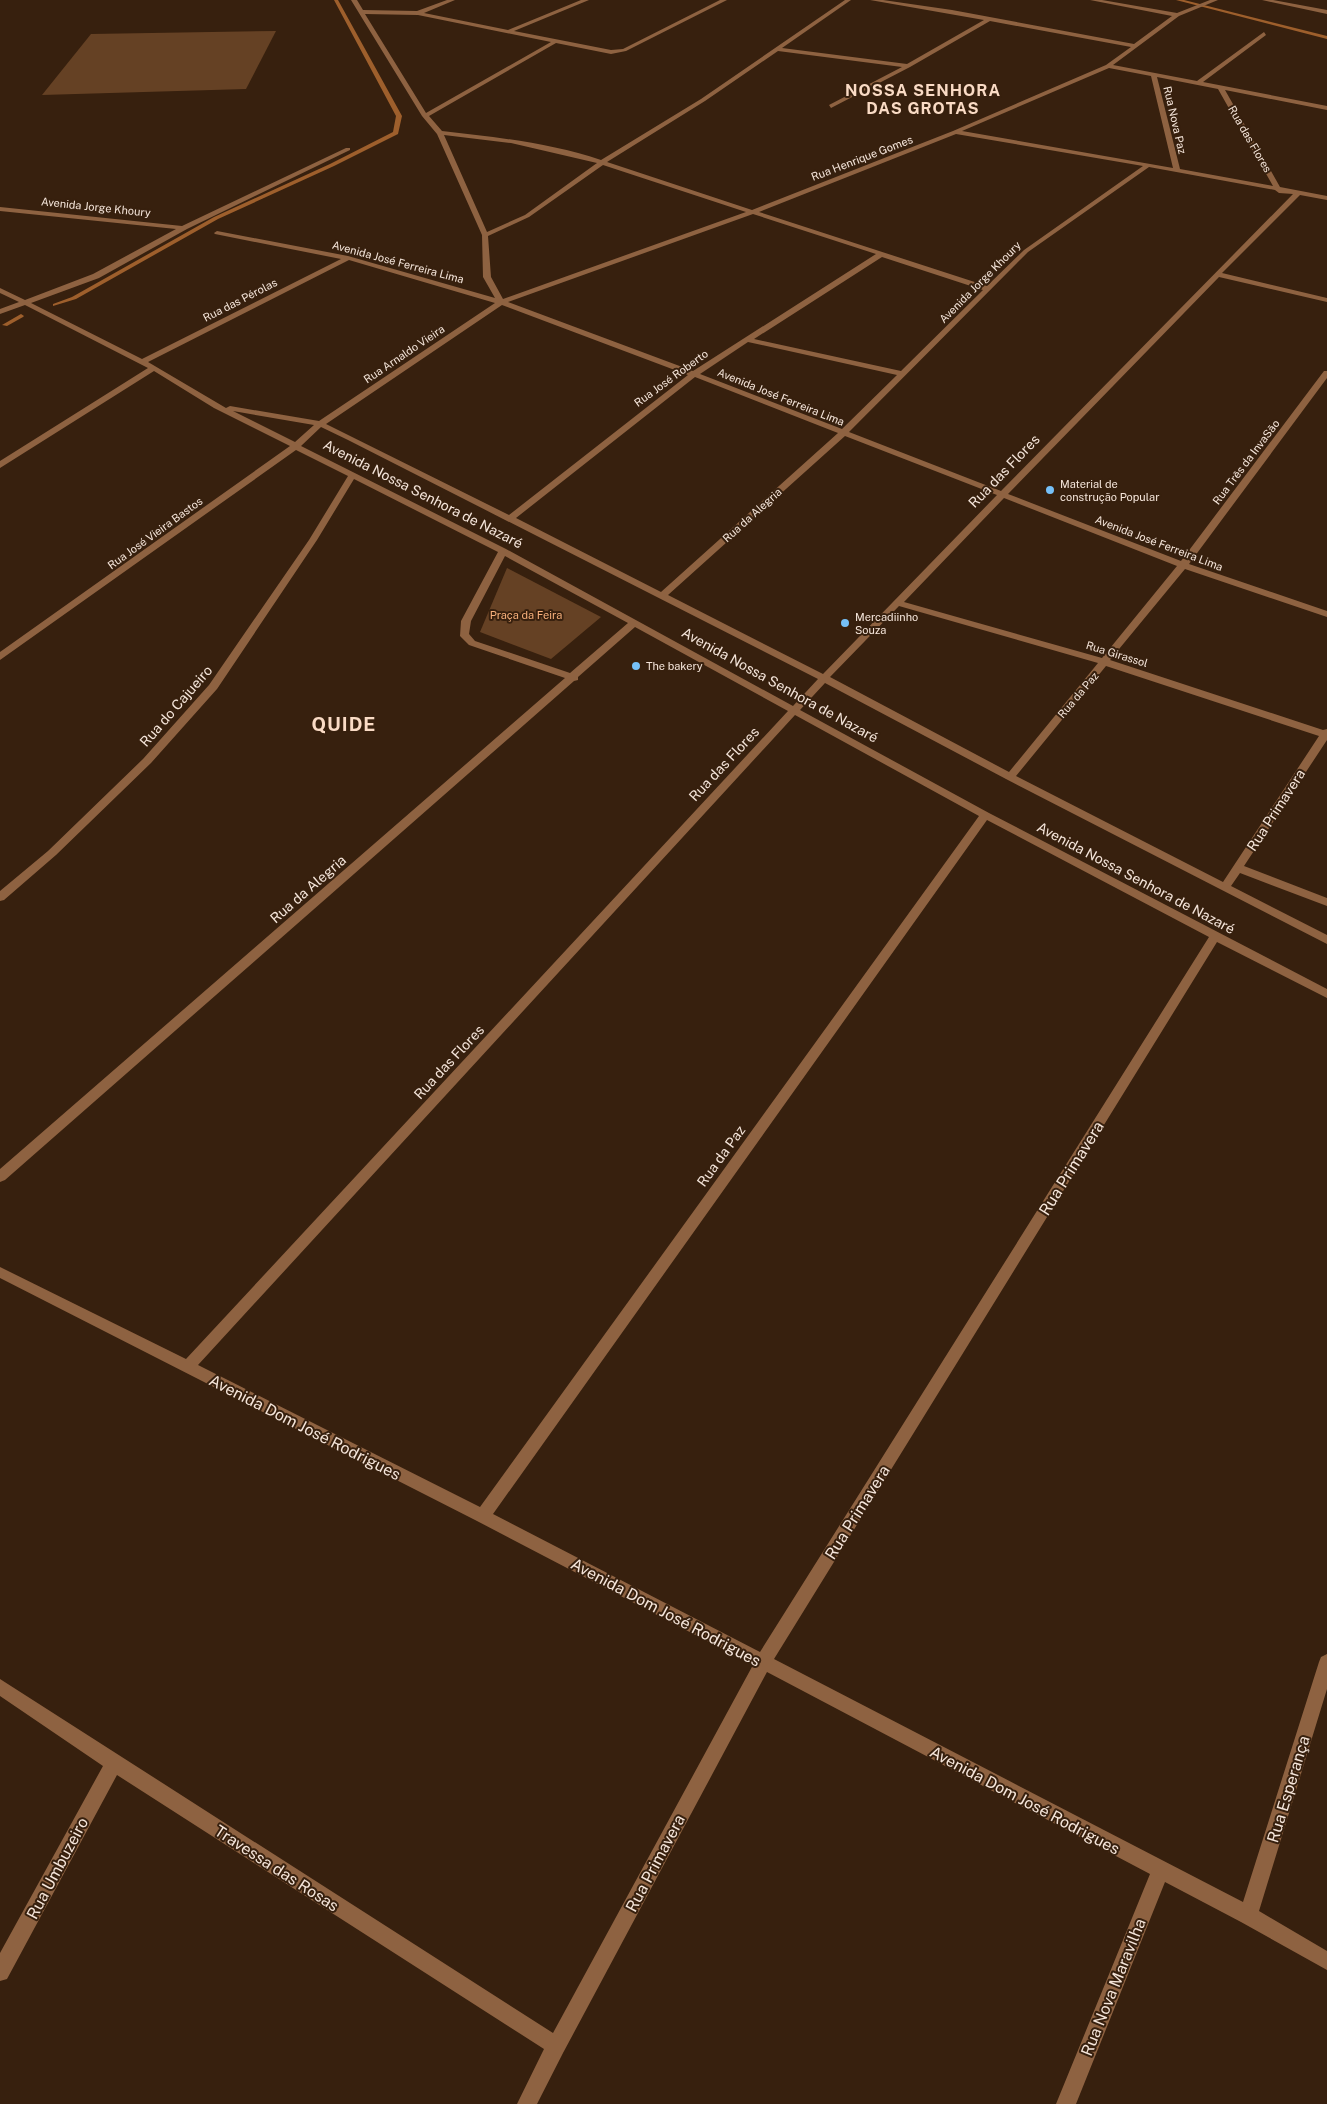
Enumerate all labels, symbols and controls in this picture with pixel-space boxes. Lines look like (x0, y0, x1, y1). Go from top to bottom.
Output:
district label: NOSSA SENHORA DAS GROTAS (845, 81, 1001, 118)
street label: Rua Nova Paz (1161, 85, 1189, 155)
street label: Rua das Flores (1226, 104, 1274, 175)
street label: Rua Henrique Gomes (810, 133, 915, 183)
street label: Avenida Jorge Khoury (41, 195, 152, 219)
street label: Avenida José Ferreira Lima (331, 239, 465, 285)
street label: Avenida Jorge Khoury (937, 239, 1023, 325)
street label: Rua das Pérolas (201, 276, 279, 324)
street label: Rua Arnaldo Vieira (361, 323, 447, 385)
street label: Rua José Roberto (632, 347, 710, 409)
street label: Avenida José Ferreira Lima (716, 366, 846, 428)
street label: Rua Três da InvaSão (1210, 417, 1282, 507)
street label: Rua das Flores (965, 431, 1043, 511)
street label: Avenida Nossa Senhora de Nazaré (321, 437, 526, 552)
place label: Material de construção Popular (1060, 478, 1159, 504)
marker: Material de construção Popular (1044, 484, 1056, 496)
street label: Rua da Alegria (720, 486, 784, 544)
street label: Rua José Vieira Bastos (105, 494, 205, 571)
street label: Avenida José Ferreira Lima (1093, 513, 1225, 573)
park label: Praça da Feira (490, 609, 562, 622)
place label: Mercadiinho Souza (855, 611, 918, 636)
marker: Mercadiinho Souza (839, 617, 851, 629)
street label: Avenida Nossa Senhora de Nazaré (679, 624, 881, 746)
street label: Rua Girassol (1085, 639, 1149, 669)
marker: The bakery (630, 660, 642, 672)
place label: The bakery (646, 660, 703, 672)
street label: Rua do Cajueiro (137, 662, 216, 750)
street label: Rua da Paz (1055, 670, 1101, 720)
district label: QUIDE (312, 713, 376, 735)
street label: Rua das Flores (686, 724, 762, 804)
street label: Rua Primavera (1244, 766, 1308, 854)
street label: Avenida Nossa Senhora de Nazaré (1034, 819, 1238, 937)
street label: Rua da Alegria (267, 852, 349, 926)
street label: Rua das Flores (411, 1022, 487, 1102)
street label: Rua Primavera (1035, 1118, 1108, 1219)
street label: Rua da Paz (694, 1122, 749, 1189)
street label: Avenida Dom José Rodrigues (206, 1371, 404, 1484)
street label: Rua Primavera (821, 1462, 894, 1563)
street label: Avenida Dom José Rodrigues (568, 1554, 764, 1671)
street label: Rua Esperança (1263, 1733, 1314, 1845)
street label: Avenida Dom José Rodrigues (927, 1742, 1123, 1859)
street label: Rua Primavera (622, 1811, 689, 1915)
street label: Rua Umbuzeiro (23, 1814, 92, 1922)
street label: Travessa das Rosas (211, 1821, 342, 1916)
street label: Rua Nova Maravilha (1077, 1916, 1150, 2059)

